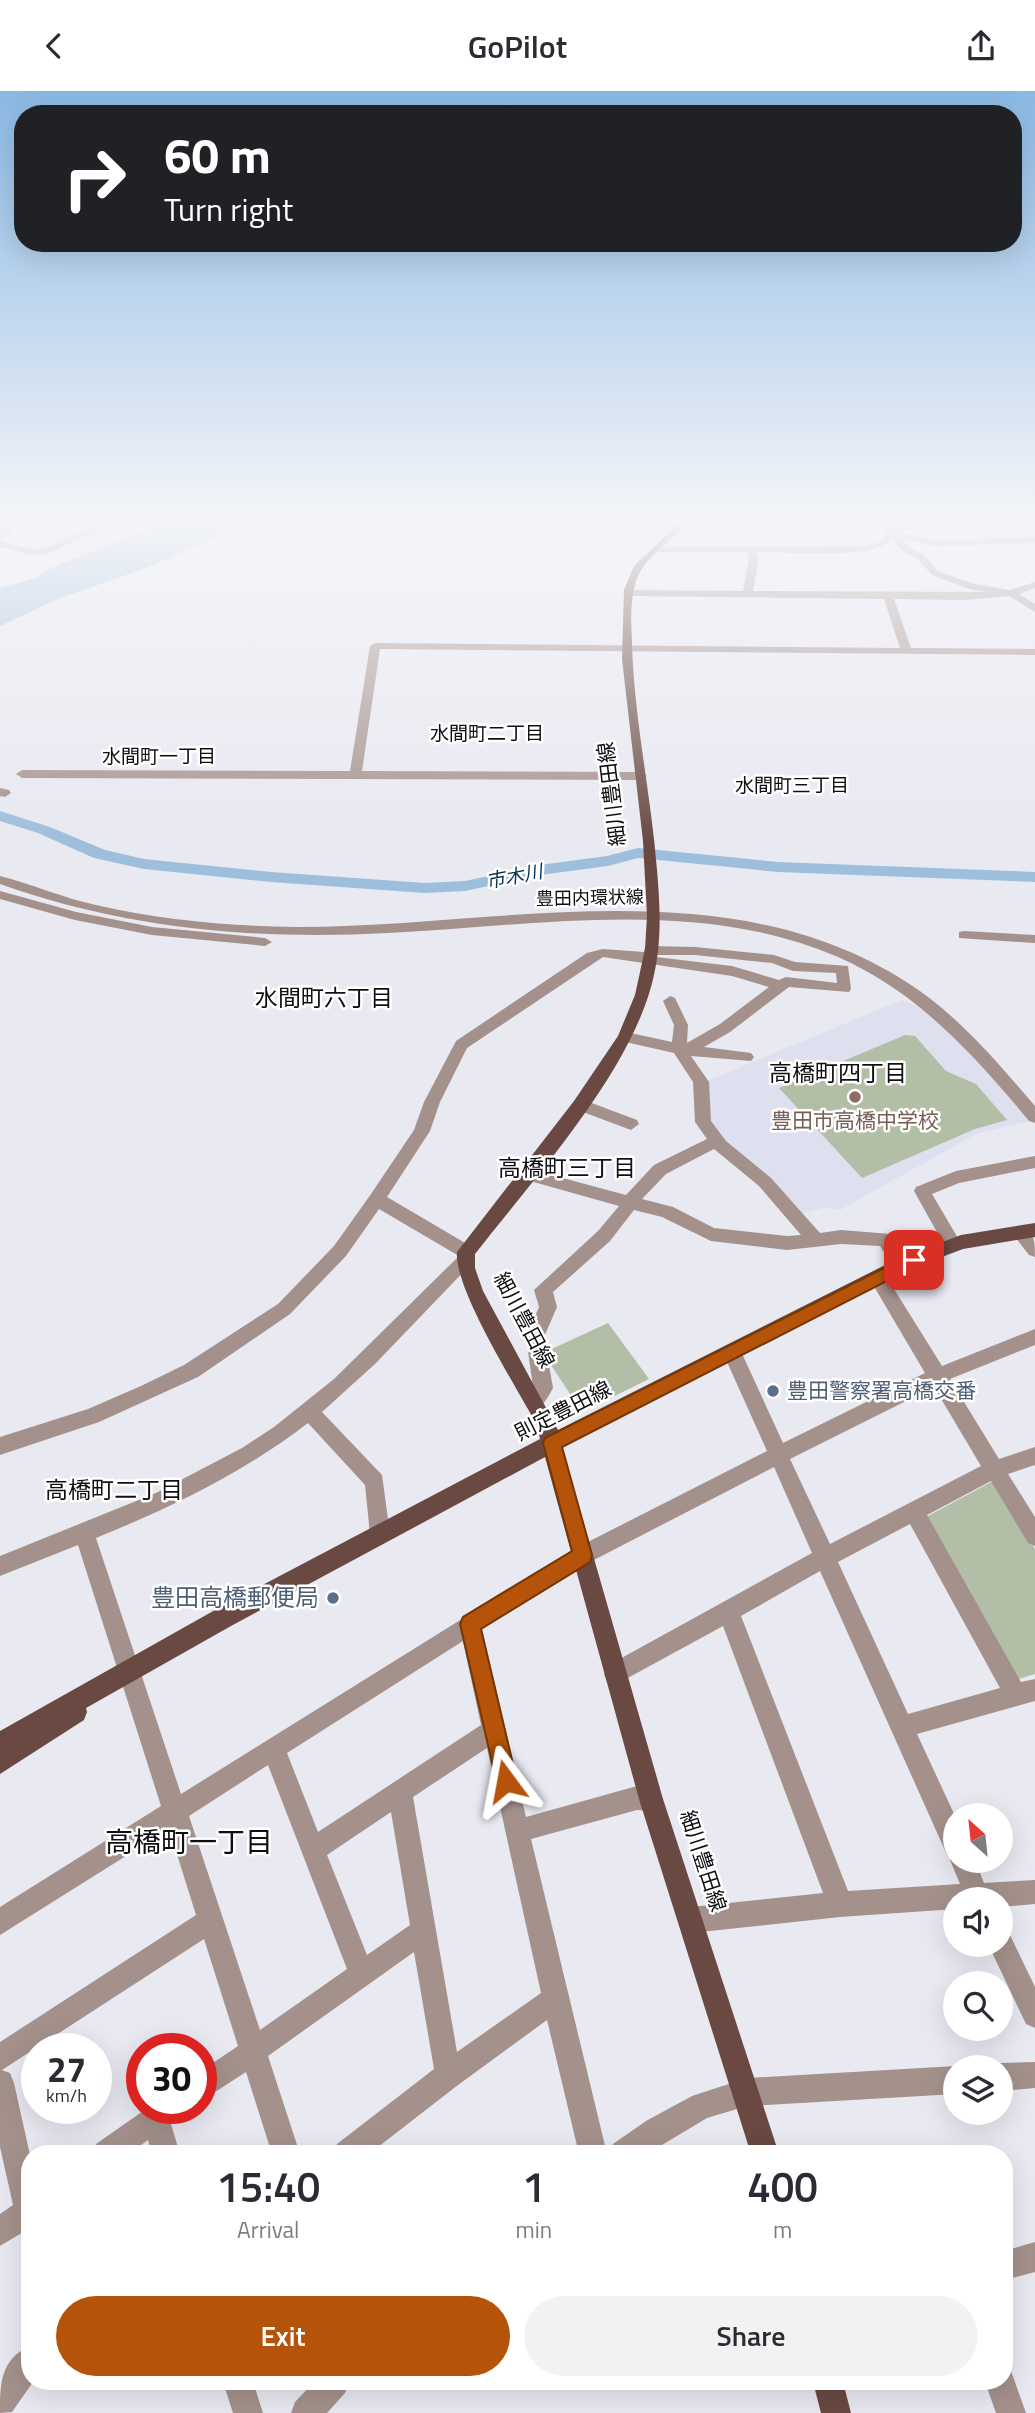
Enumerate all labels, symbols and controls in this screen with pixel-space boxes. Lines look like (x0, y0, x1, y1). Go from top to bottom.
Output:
text: GoPilot (468, 22, 567, 70)
icon: back (35, 27, 73, 65)
icon: share (962, 27, 1000, 65)
text: 60 m (164, 117, 271, 192)
icon: right (49, 133, 140, 224)
text: Turn right (164, 185, 293, 233)
district label: 水間町二丁目 (430, 718, 544, 747)
street label: 細川豊田線 (589, 740, 633, 848)
district label: 水間町一丁目 (102, 741, 216, 770)
district label: 水間町三丁目 (735, 770, 849, 799)
water label: 市木川 (483, 855, 547, 895)
street label: 豊田内環状線 (536, 883, 644, 912)
district label: 水間町六丁目 (255, 980, 393, 1015)
district label: 高橋町四丁目 (769, 1055, 907, 1090)
marker: 豊田市高橋中学校 (847, 1089, 863, 1105)
place label: 豊田市高橋中学校 (771, 1104, 939, 1136)
district label: 高橋町三丁目 (498, 1150, 636, 1185)
pin (884, 1230, 944, 1290)
icon: arrive (895, 1241, 933, 1279)
street label: 細川豊田線 (486, 1266, 564, 1373)
street label: 則定豊田線 (509, 1372, 617, 1448)
place label: 豊田警察署高橋交番 (787, 1374, 976, 1406)
marker: 豊田警察署高橋交番 (765, 1383, 781, 1399)
district label: 高橋町二丁目 (45, 1472, 183, 1507)
place label: 豊田高橋郵便局 (151, 1579, 319, 1615)
marker: 豊田高橋郵便局 (325, 1590, 341, 1606)
position arrow (469, 1744, 543, 1818)
north arrow (943, 1803, 1013, 1873)
map controls (943, 1803, 1013, 2125)
street label: 細川豊田線 (673, 1806, 735, 1916)
district label: 高橋町一丁目 (105, 1820, 273, 1863)
button: sound (943, 1887, 1013, 1957)
button: search (943, 1971, 1013, 2041)
speed limit sign: 30 (126, 2033, 217, 2124)
text: 27 (47, 2042, 86, 2096)
button: layers (943, 2055, 1013, 2125)
text: km/h (46, 2082, 87, 2109)
text: 15:40 (216, 2154, 320, 2218)
text: 1 (522, 2154, 546, 2218)
text: 400 (747, 2154, 818, 2218)
text: Arrival (237, 2212, 299, 2247)
text: min (515, 2212, 552, 2247)
text: m (773, 2212, 792, 2247)
button: Exit (56, 2296, 510, 2376)
button: Share (524, 2296, 978, 2376)

